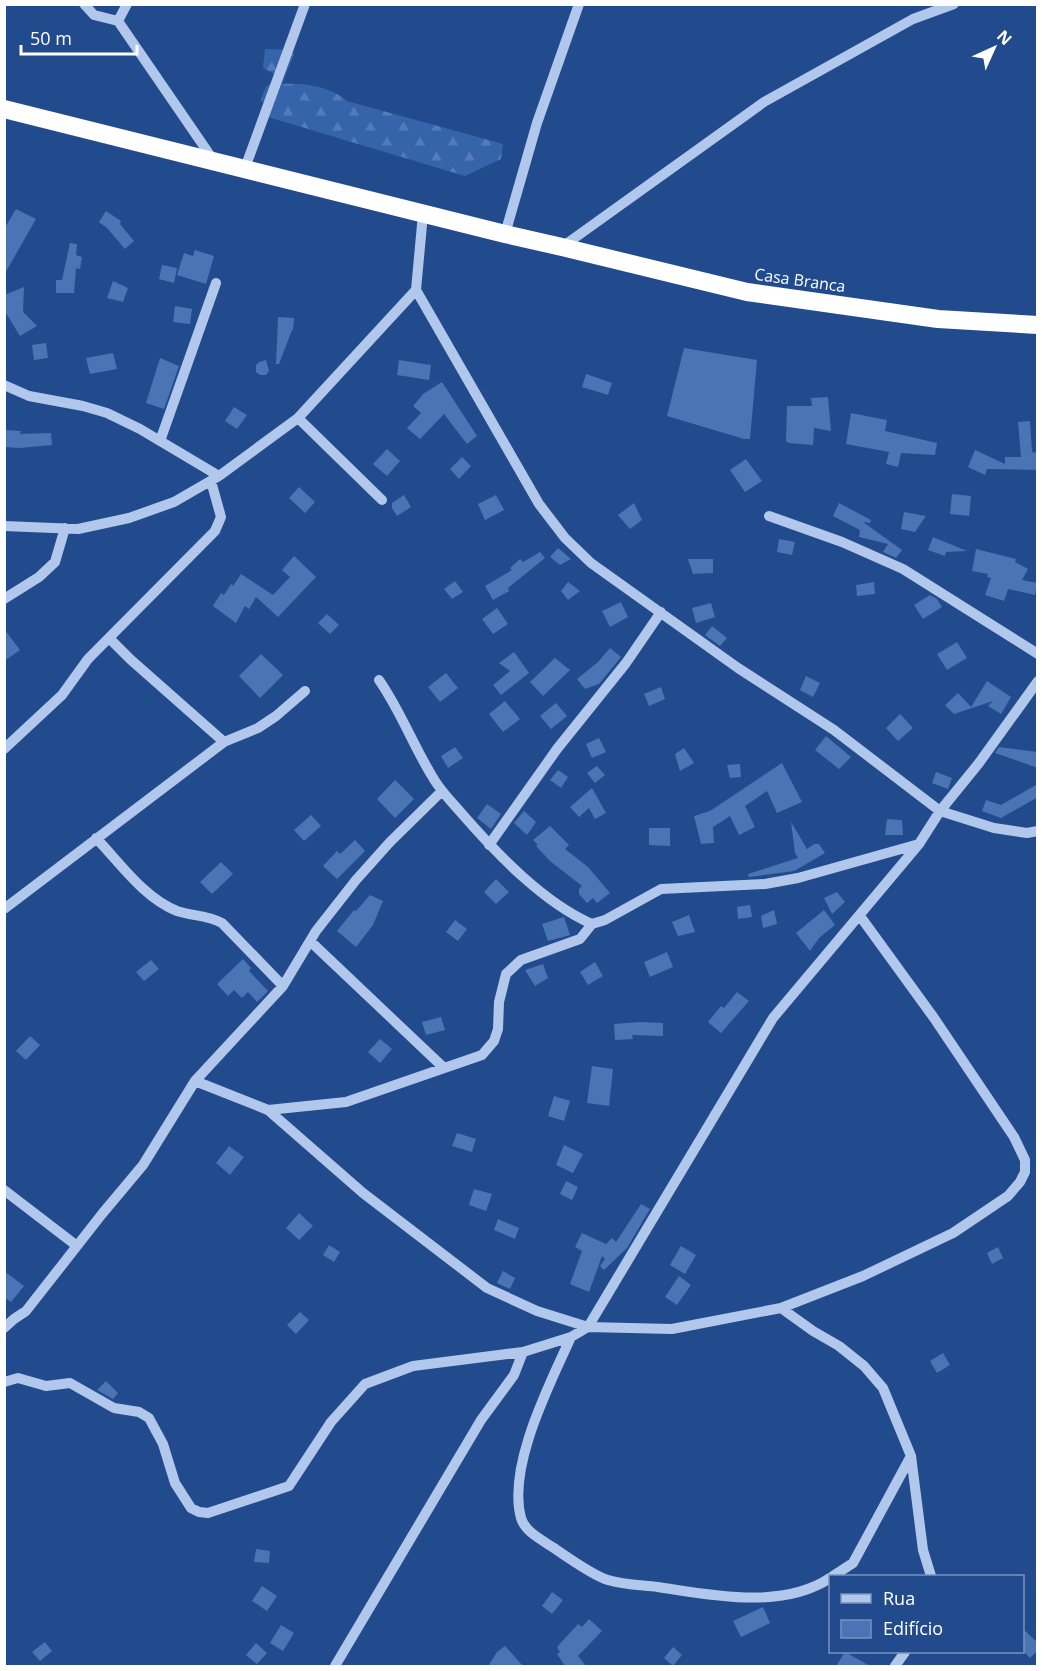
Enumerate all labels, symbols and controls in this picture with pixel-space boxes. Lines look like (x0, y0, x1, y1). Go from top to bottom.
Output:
scale bar (21, 18, 136, 56)
north arrow (964, 18, 1024, 78)
text: N (992, 25, 1017, 50)
text: 50 m (30, 26, 72, 50)
street label: Casa Branca (753, 263, 847, 297)
legend (829, 1575, 1024, 1653)
text: Rua (883, 1586, 915, 1610)
text: Edifício (883, 1616, 943, 1640)

